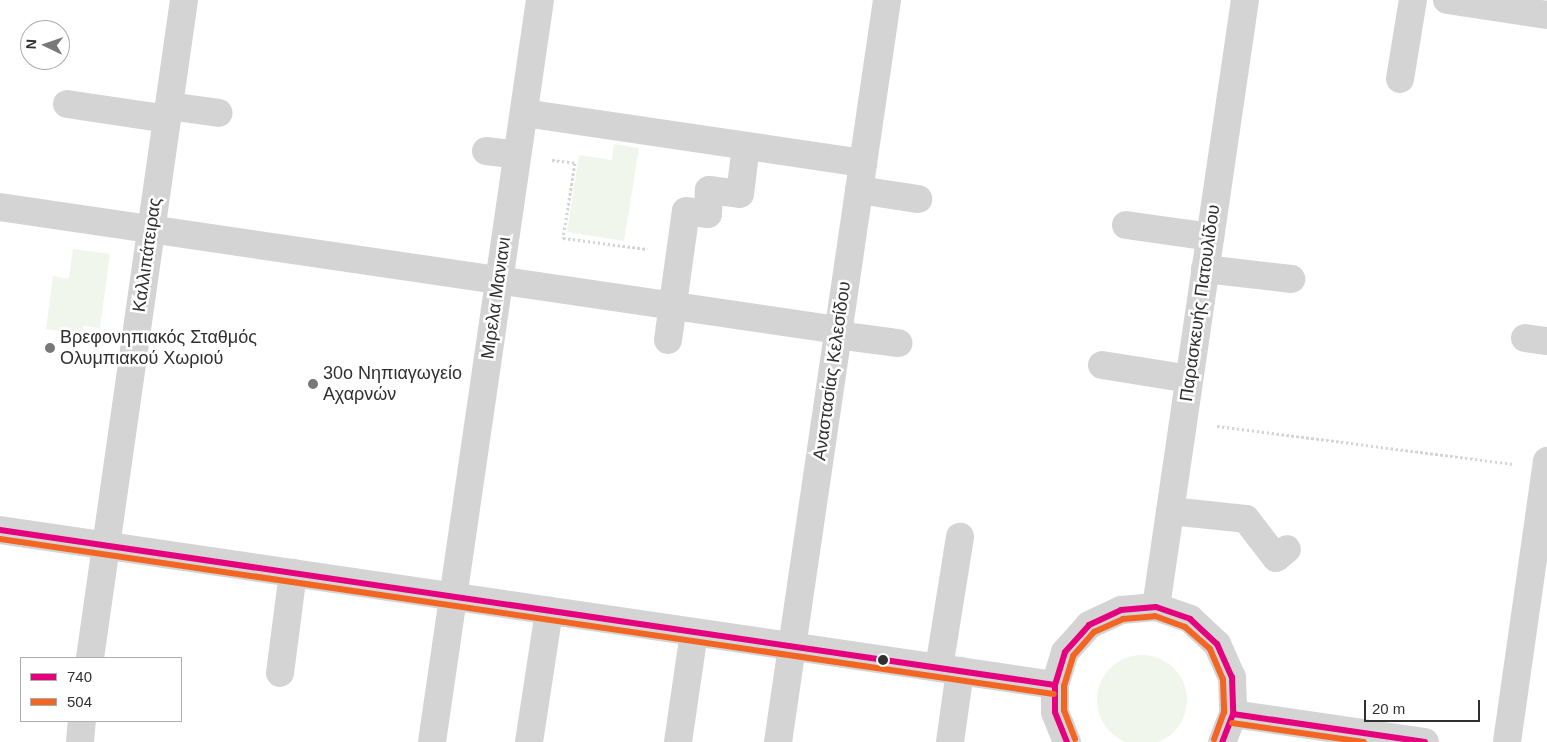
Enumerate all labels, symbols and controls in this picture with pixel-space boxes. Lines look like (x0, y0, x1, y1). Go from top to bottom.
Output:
north arrow (20, 20, 70, 70)
text: N (23, 39, 39, 50)
street label: Καλλιπάτειρας (128, 196, 166, 314)
street label: Παρασκευής Πατουλίδου (1175, 203, 1225, 403)
street label: Μιρελα Μανιανι (477, 235, 515, 361)
street label: Αναστασίας Κελεσίδου (809, 280, 855, 462)
place label: Βρεφονηπιακός Σταθμός Ολυμπιακού Χωριού (60, 327, 257, 369)
marker: Βρεφονηπιακός Σταθμός Ολυμπιακού Χωριού (44, 342, 56, 354)
place label: 30ο Νηπιαγωγείο Αχαρνών (323, 363, 462, 406)
marker: 30ο Νηπιαγωγείο Αχαρνών (307, 378, 319, 390)
unlabelled marker (878, 655, 888, 665)
legend (20, 657, 182, 722)
text: 740 (67, 668, 92, 685)
scale bar (1367, 690, 1483, 722)
text: 504 (67, 693, 92, 710)
text: 20 m (1372, 700, 1405, 717)

